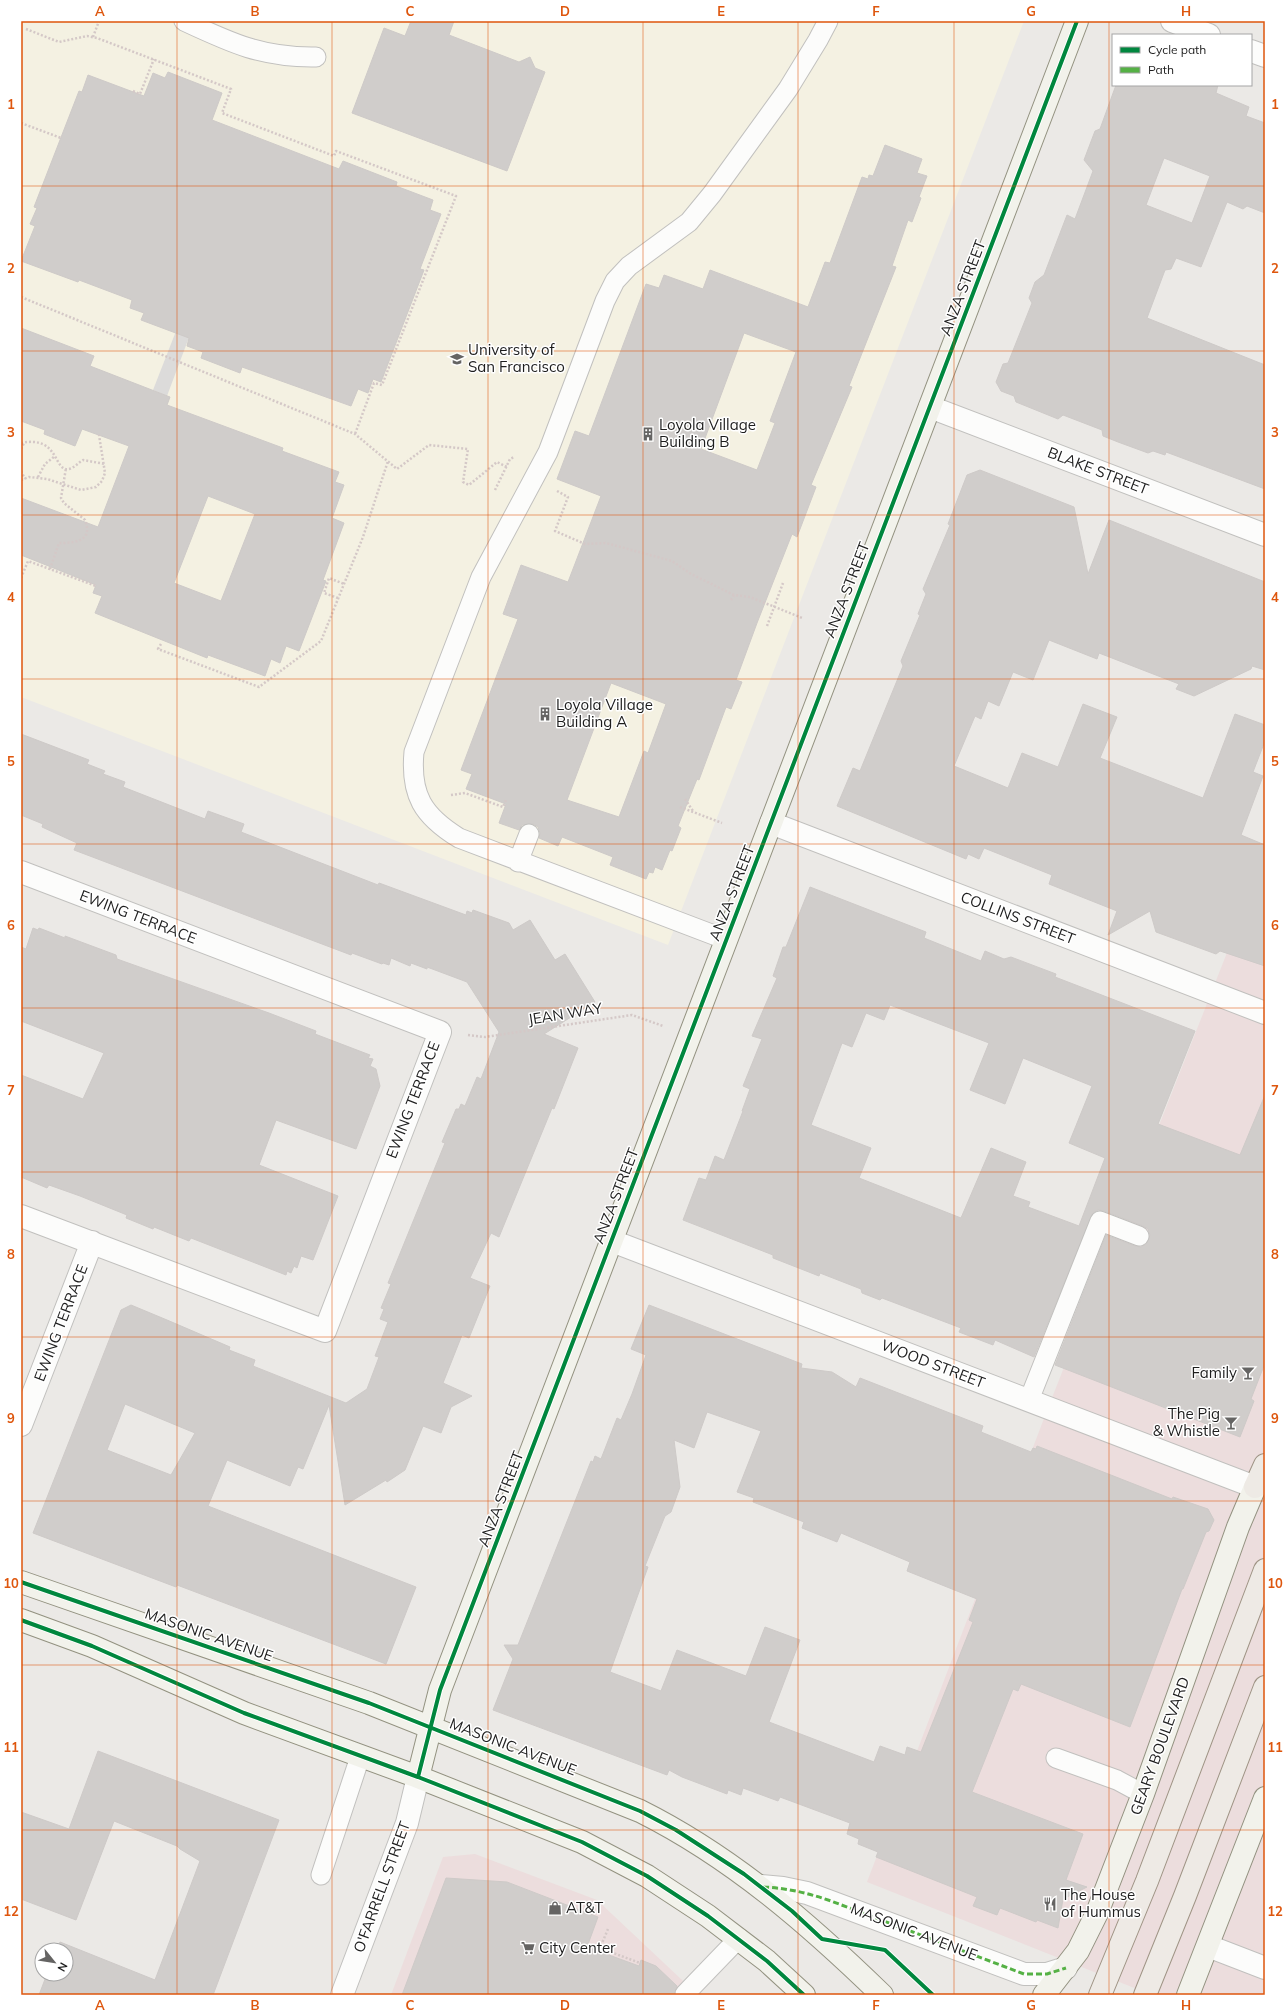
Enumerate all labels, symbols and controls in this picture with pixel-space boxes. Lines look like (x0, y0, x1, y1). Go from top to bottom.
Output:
text: A (95, 3, 105, 19)
text: B (251, 3, 260, 19)
text: C (406, 3, 415, 19)
text: D (560, 3, 570, 19)
text: E (717, 3, 725, 19)
text: F (872, 3, 880, 19)
text: G (1026, 3, 1036, 19)
text: H (1181, 3, 1191, 19)
legend (1112, 34, 1252, 86)
text: Cycle path (1148, 42, 1206, 57)
text: Path (1148, 62, 1174, 77)
text: 1 (7, 96, 15, 112)
text: 1 (1271, 96, 1279, 112)
street label: ANZA STREET (936, 237, 990, 338)
text: 2 (7, 260, 15, 276)
text: 2 (1271, 260, 1279, 276)
place label: University of San Francisco (468, 340, 565, 376)
school or university icon: University of San Francisco (449, 351, 465, 367)
place label: Loyola Village Building B (659, 415, 756, 451)
text: 3 (7, 424, 15, 440)
text: 3 (1271, 424, 1279, 440)
building icon: Loyola Village Building B (640, 426, 656, 442)
street label: BLAKE STREET (1045, 443, 1151, 498)
street label: ANZA STREET (820, 539, 874, 640)
text: 4 (7, 589, 15, 605)
text: 4 (1271, 589, 1279, 605)
place label: Loyola Village Building A (556, 695, 653, 731)
building icon: Loyola Village Building A (537, 706, 553, 722)
text: 5 (7, 753, 15, 769)
text: 5 (1271, 753, 1279, 769)
street label: ANZA STREET (705, 842, 759, 943)
street label: EWING TERRACE (77, 885, 200, 948)
street label: COLLINS STREET (958, 887, 1078, 948)
text: 6 (7, 917, 15, 933)
text: 6 (1271, 917, 1279, 933)
street label: JEAN WAY (527, 998, 604, 1029)
street label: EWING TERRACE (381, 1038, 444, 1161)
text: 7 (7, 1082, 15, 1098)
text: 7 (1271, 1082, 1279, 1098)
street label: ANZA STREET (589, 1145, 643, 1246)
text: 8 (7, 1246, 15, 1262)
text: 8 (1271, 1246, 1279, 1262)
street label: EWING TERRACE (29, 1261, 92, 1384)
street label: WOOD STREET (879, 1335, 988, 1392)
place label: Family (1192, 1363, 1237, 1382)
bar icon: Family (1240, 1365, 1256, 1381)
place label: The Pig & Whistle (1153, 1404, 1220, 1440)
text: 9 (7, 1410, 15, 1426)
text: 9 (1271, 1410, 1279, 1426)
bar icon: The Pig & Whistle (1223, 1415, 1239, 1431)
street label: ANZA STREET (474, 1448, 528, 1549)
text: 10 (3, 1575, 19, 1591)
text: 10 (1267, 1575, 1283, 1591)
street label: MASONIC AVENUE (142, 1604, 276, 1665)
street label: GEARY BOULEVARD (1126, 1674, 1193, 1818)
street label: MASONIC AVENUE (447, 1714, 580, 1780)
text: 11 (3, 1739, 19, 1755)
text: 11 (1267, 1739, 1283, 1755)
street label: O'FARRELL STREET (349, 1819, 414, 1955)
place label: The House of Hummus (1061, 1885, 1141, 1921)
restaurant icon: The House of Hummus (1042, 1896, 1058, 1912)
place label: AT&T (566, 1898, 603, 1917)
street label: MASONIC AVENUE (848, 1899, 981, 1965)
shop icon: AT&T (547, 1900, 563, 1916)
text: 12 (3, 1903, 19, 1919)
text: 12 (1267, 1903, 1283, 1919)
place label: City Center (539, 1938, 616, 1957)
supermarket icon: City Center (520, 1940, 536, 1956)
north arrow (34, 1942, 74, 1982)
text: N (55, 1960, 71, 1974)
text: A (95, 1997, 105, 2013)
text: B (251, 1997, 260, 2013)
text: C (406, 1997, 415, 2013)
text: D (560, 1997, 570, 2013)
text: E (717, 1997, 725, 2013)
text: F (872, 1997, 880, 2013)
text: G (1026, 1997, 1036, 2013)
text: H (1181, 1997, 1191, 2013)

